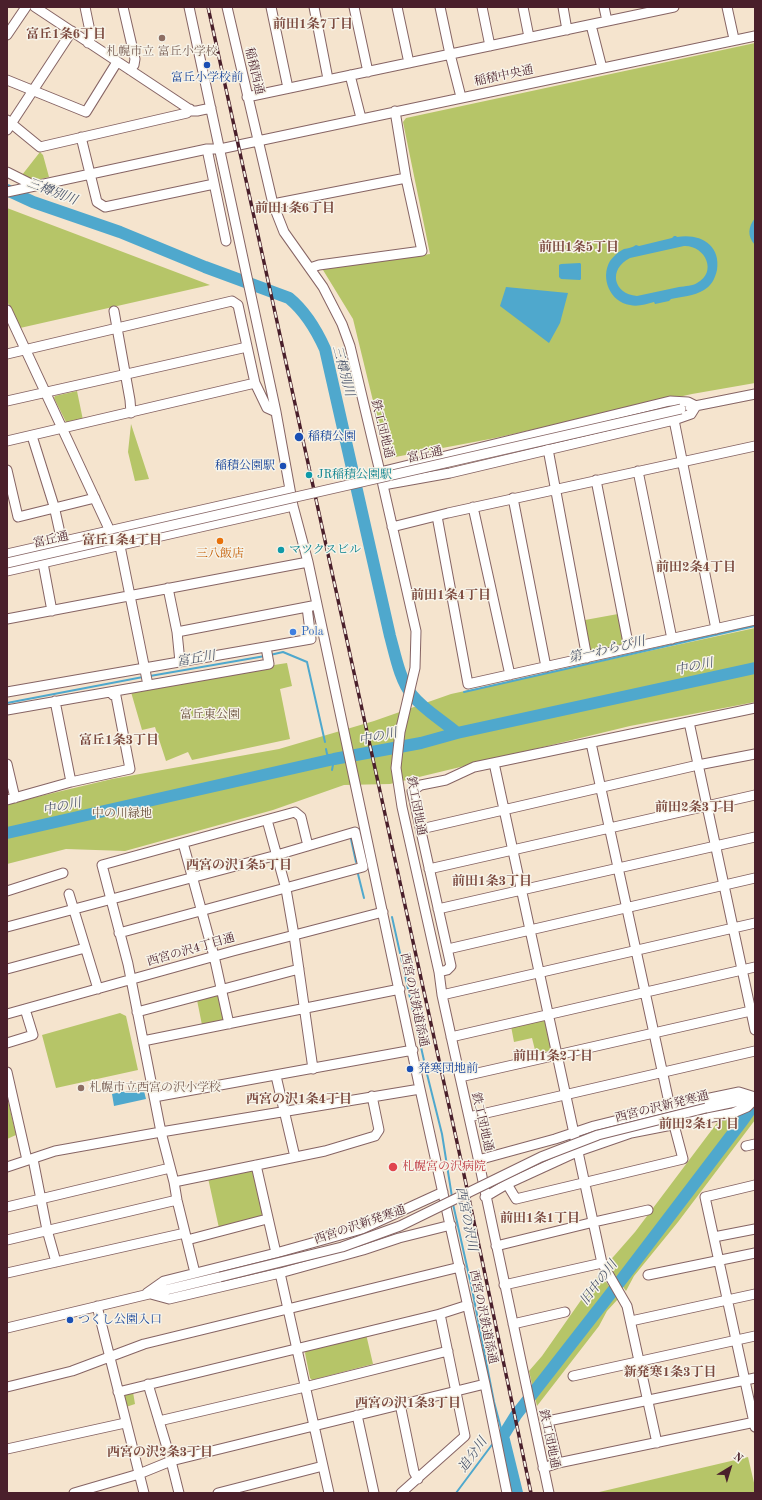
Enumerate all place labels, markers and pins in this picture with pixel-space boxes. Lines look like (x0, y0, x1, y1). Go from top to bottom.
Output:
marker: 札幌市立 富丘小学校 (157, 33, 167, 43)
place label: 札幌市立 富丘小学校 (106, 45, 218, 59)
marker: 富丘小学校前 (202, 60, 212, 70)
place label: 富丘小学校前 (171, 71, 243, 85)
place label: 稲積公園 (308, 430, 356, 444)
marker: 稲積公園 (293, 431, 305, 443)
place label: 稲積公園駅 (215, 459, 275, 473)
marker: 稲積公園駅 (278, 461, 288, 471)
place label: JR稲積公園駅 (317, 468, 392, 482)
marker: JR稲積公園駅 (304, 470, 314, 480)
marker: 三八飯店 (215, 536, 225, 546)
place label: マツクスビル (289, 543, 361, 557)
marker: マツクスビル (276, 545, 286, 555)
place label: 三八飯店 (196, 547, 244, 561)
place label: Pola (301, 625, 324, 639)
marker: Pola (288, 627, 298, 637)
place label: 発寒団地前 (418, 1062, 478, 1076)
marker: 発寒団地前 (405, 1064, 415, 1074)
place label: 札幌市立西宮の沢小学校 (89, 1081, 221, 1095)
marker: 札幌市立西宮の沢小学校 (76, 1083, 86, 1093)
place label: 札幌宮の沢病院 (402, 1160, 486, 1174)
marker: 札幌宮の沢病院 (387, 1161, 399, 1173)
place label: つくし公園入口 (78, 1313, 162, 1327)
marker: つくし公園入口 (65, 1315, 75, 1325)

